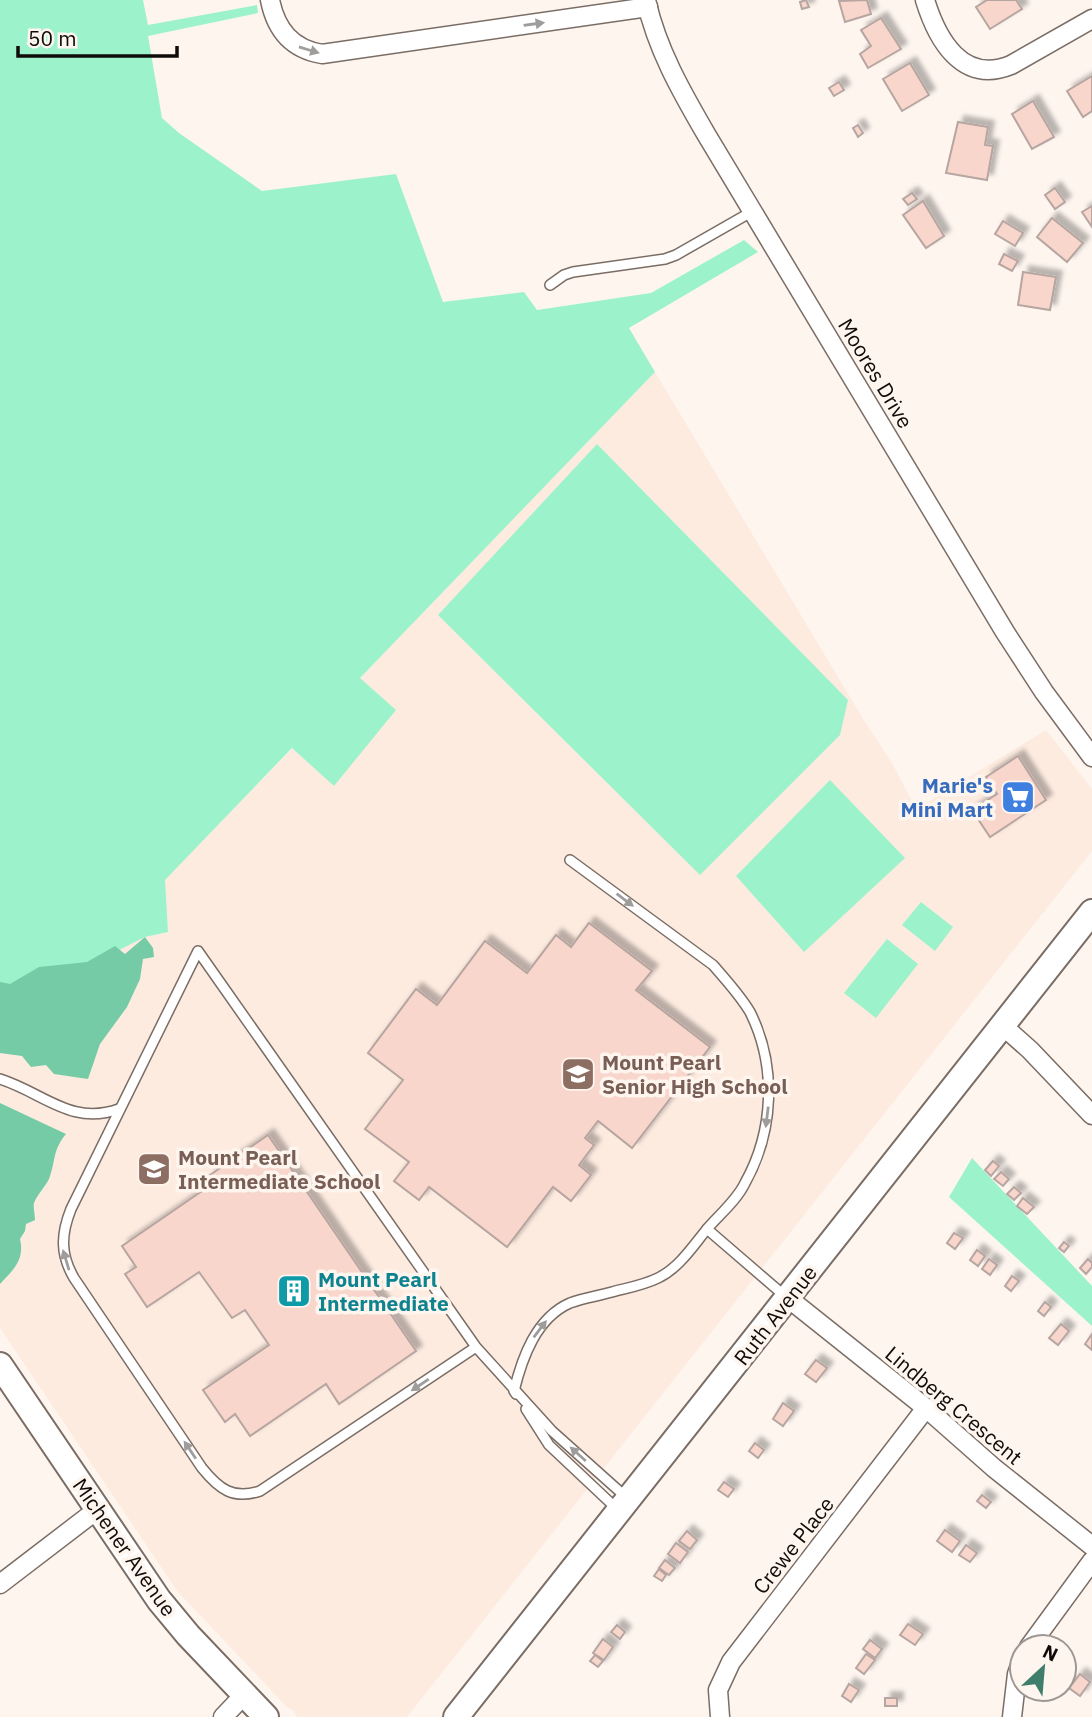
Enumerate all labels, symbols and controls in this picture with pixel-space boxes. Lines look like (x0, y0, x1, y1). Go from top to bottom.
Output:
scale bar (18, 14, 177, 58)
one-way arrow (523, 18, 545, 29)
text: 50 m (28, 24, 77, 52)
one-way arrow (299, 46, 320, 56)
street label: Moores Drive (832, 313, 920, 433)
place label: Marie's Mini Mart (901, 771, 993, 823)
supermarket icon: Marie's Mini Mart (999, 778, 1037, 816)
one-way arrow (616, 893, 634, 907)
place label: Mount Pearl Senior High School (602, 1048, 788, 1100)
school or university icon: Mount Pearl Senior High School (559, 1055, 597, 1093)
one-way arrow (761, 1106, 772, 1128)
place label: Mount Pearl Intermediate School (178, 1143, 380, 1195)
school or university icon: Mount Pearl Intermediate School (135, 1150, 173, 1188)
one-way arrow (61, 1250, 71, 1271)
street label: Ruth Avenue (727, 1259, 823, 1371)
place label: Mount Pearl Intermediate (318, 1265, 449, 1317)
building icon: Mount Pearl Intermediate (275, 1272, 313, 1310)
one-way arrow (533, 1320, 547, 1338)
street label: Lindberg Crescent (880, 1339, 1028, 1471)
one-way arrow (410, 1378, 429, 1391)
one-way arrow (184, 1441, 197, 1460)
one-way arrow (569, 1447, 586, 1462)
street label: Michener Avenue (67, 1472, 183, 1622)
street label: Crewe Place (746, 1491, 840, 1599)
north arrow (1008, 1633, 1078, 1703)
text: N (1039, 1639, 1062, 1667)

